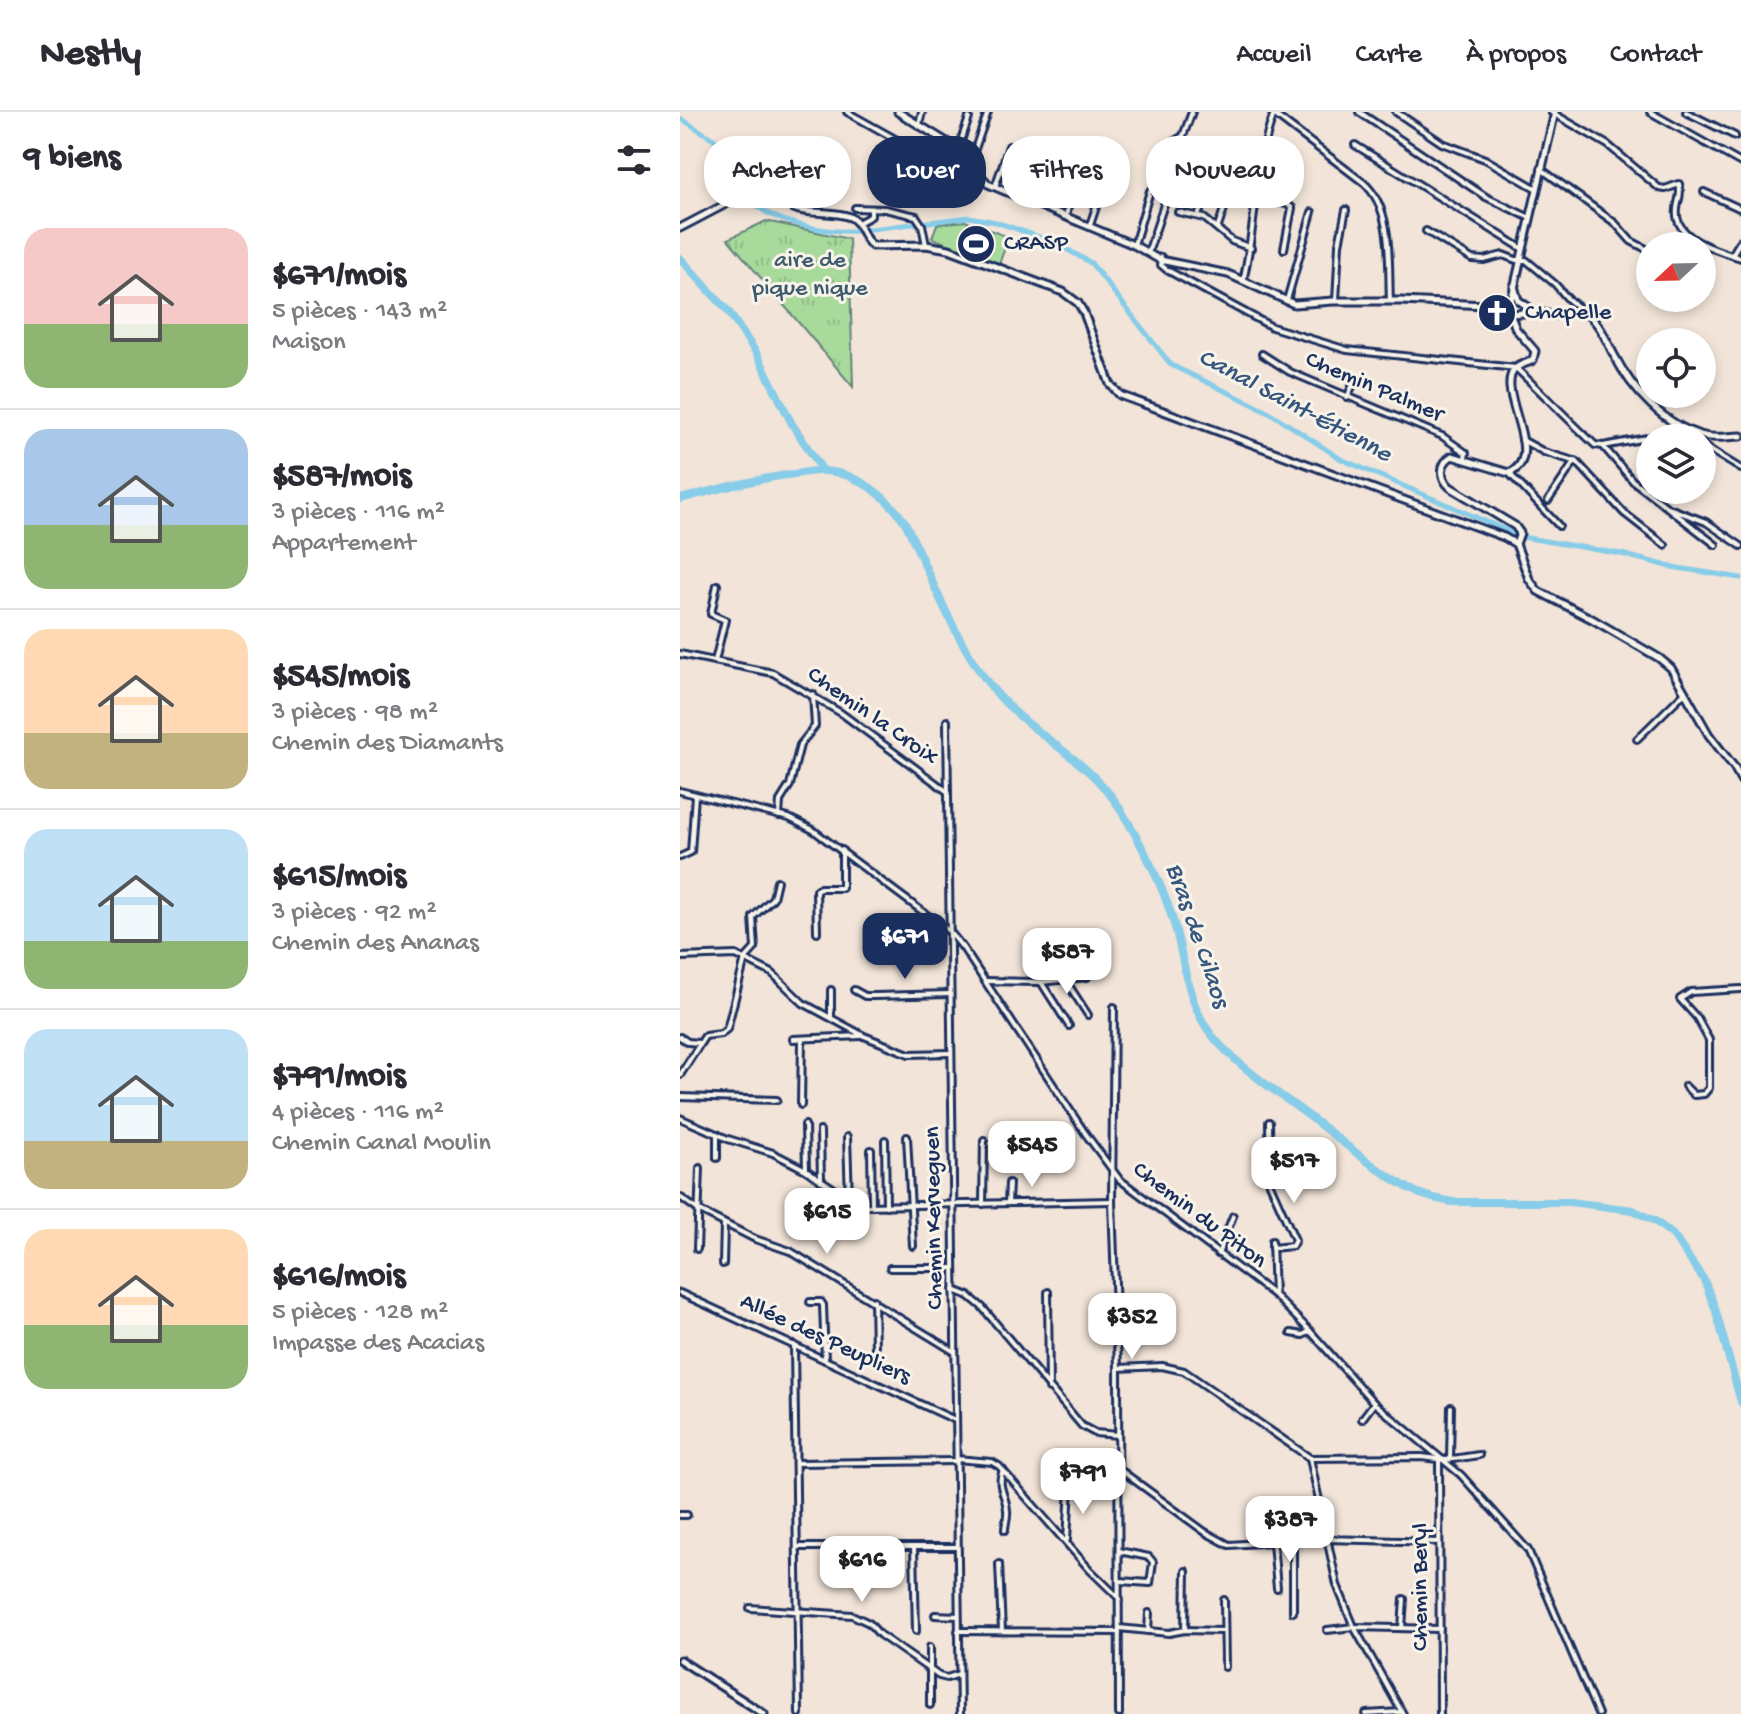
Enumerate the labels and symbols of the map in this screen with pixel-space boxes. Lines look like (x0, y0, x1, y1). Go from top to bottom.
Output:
sports icon: CRASP (955, 223, 997, 265)
place label: CRASP (1004, 230, 1069, 259)
north arrow (1636, 232, 1716, 312)
park label: aire de pique nique (751, 247, 868, 304)
church icon: Chapelle (1476, 292, 1518, 334)
place label: Chapelle (1525, 299, 1612, 328)
water label: Canal Saint-Étienne (1192, 343, 1397, 472)
street label: Chemin Palmer (1300, 346, 1450, 431)
street label: Chemin la Croix (801, 661, 944, 773)
water label: Bras de Cilaos (1157, 860, 1236, 1014)
pin: $671 (858, 913, 952, 981)
pin: $587 (1020, 928, 1114, 996)
pin: $545 (985, 1121, 1079, 1189)
street label: Chemin Kerveguen (919, 1125, 951, 1310)
pin: $517 (1247, 1137, 1341, 1205)
street label: Chemin du Piton (1126, 1156, 1272, 1276)
pin: $615 (780, 1188, 874, 1256)
street label: Allée des Peupliers (735, 1288, 916, 1393)
pin: $352 (1085, 1293, 1179, 1361)
pin: $791 (1036, 1448, 1130, 1516)
pin: $387 (1243, 1496, 1337, 1564)
street label: Chemin Beryl (1407, 1523, 1436, 1651)
pin: $616 (815, 1536, 909, 1604)

